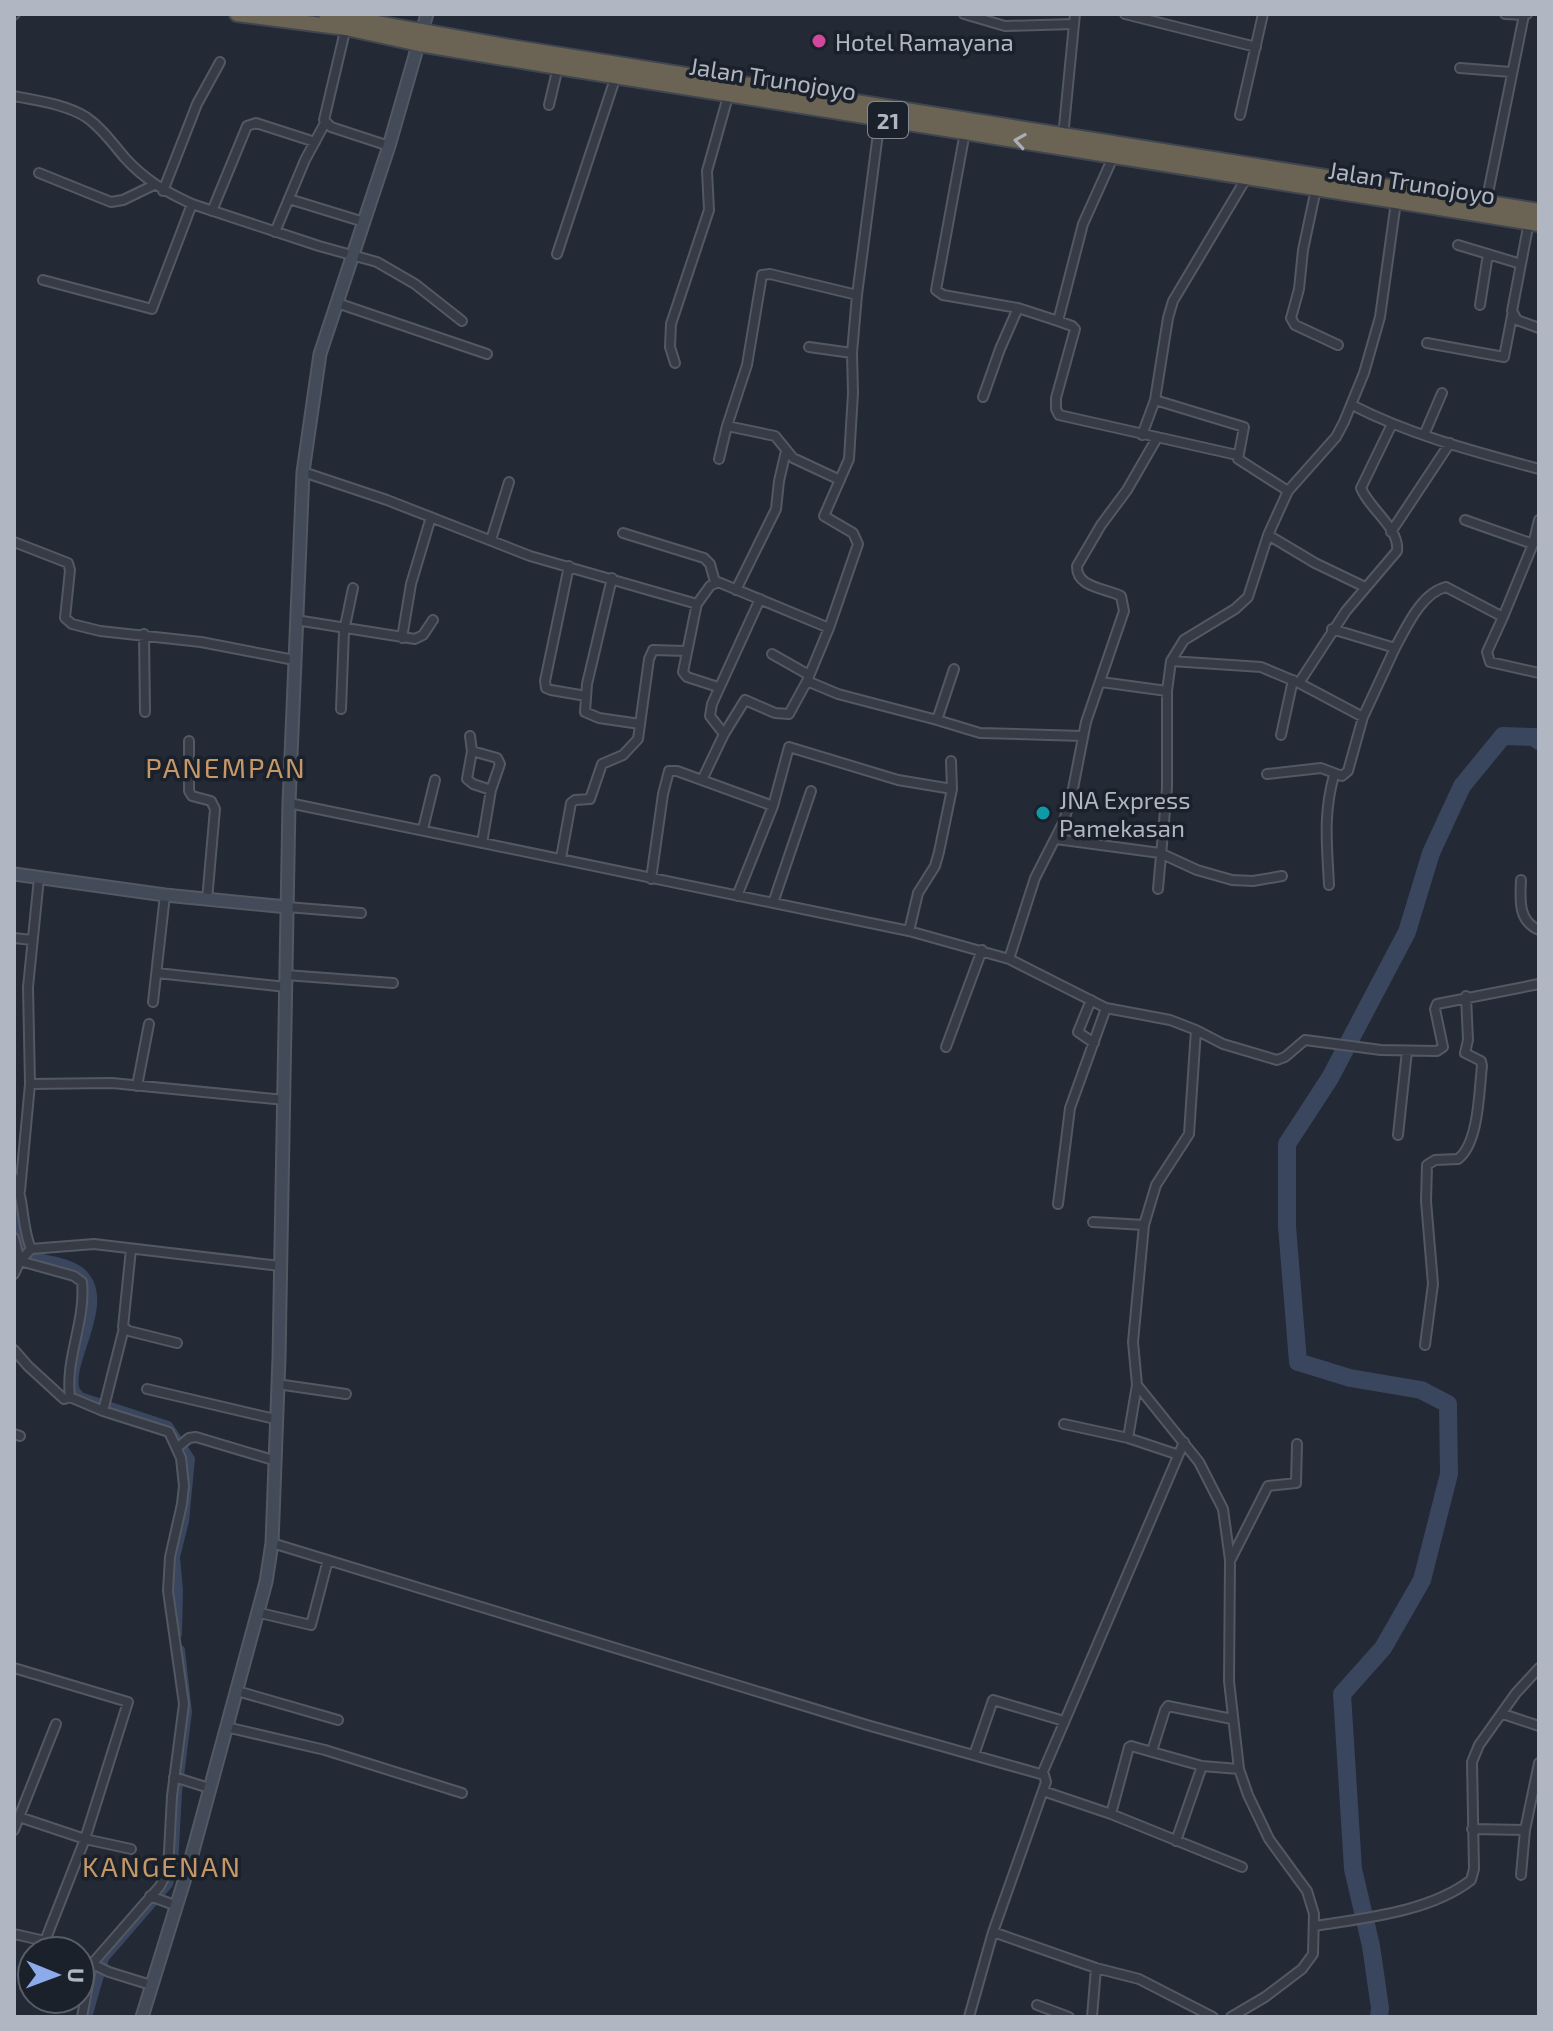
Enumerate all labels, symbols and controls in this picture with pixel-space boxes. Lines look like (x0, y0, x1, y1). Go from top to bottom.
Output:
place label: Hotel Ramayana (835, 27, 1014, 56)
marker: Hotel Ramayana (810, 32, 828, 50)
street label: Jalan Trunojoyo (687, 50, 859, 106)
road number: 21 (868, 102, 908, 138)
one-way arrow (1013, 133, 1026, 150)
street label: Jalan Trunojoyo (1326, 154, 1498, 210)
district label: PANEMPAN (145, 750, 307, 784)
place label: JNA Express Pamekasan (1059, 785, 1190, 842)
marker: JNA Express Pamekasan (1034, 804, 1052, 822)
district label: KANGENAN (82, 1849, 242, 1883)
north arrow (16, 1935, 96, 2015)
text: U (64, 1968, 90, 1983)

